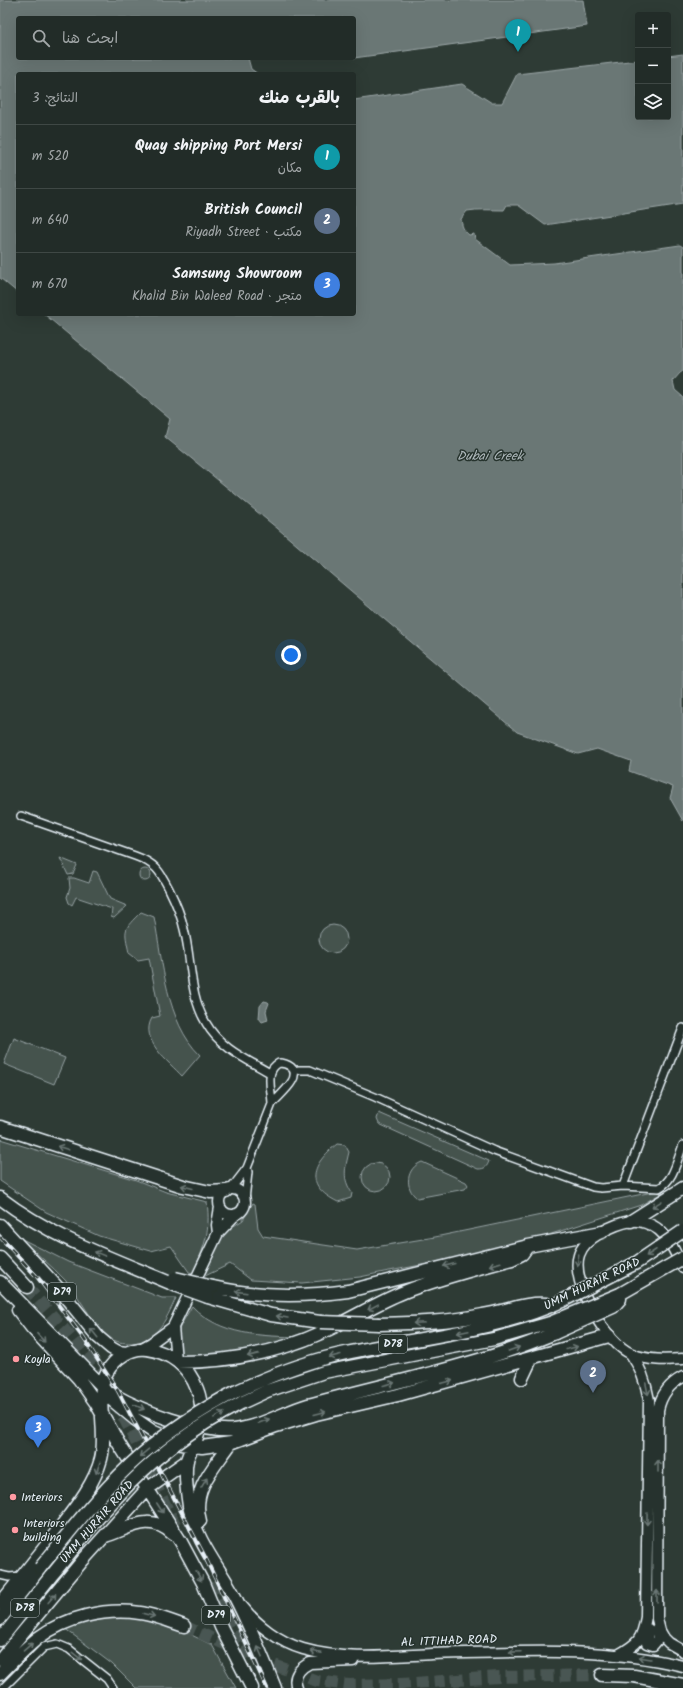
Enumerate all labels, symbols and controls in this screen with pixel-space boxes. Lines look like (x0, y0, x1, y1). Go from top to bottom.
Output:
map controls (635, 12, 671, 120)
button: + (635, 12, 671, 48)
search box (16, 16, 356, 60)
pin: 1 (505, 19, 531, 52)
icon: search (30, 27, 52, 49)
text: ابحث هنا (62, 27, 118, 51)
button: − (635, 48, 671, 84)
button: layers (635, 84, 671, 120)
text: بالقرب منك (259, 85, 340, 112)
text: النتائج: 3 (32, 88, 78, 109)
text: Quay shipping Port Mersi (135, 134, 302, 158)
text: 520 m (32, 146, 69, 167)
text: 1 (325, 146, 329, 167)
text: مكان (278, 158, 302, 179)
text: British Council (204, 198, 302, 222)
text: 640 m (32, 210, 68, 231)
text: 2 (323, 210, 331, 231)
text: مكتب · Riyadh Street (185, 222, 302, 243)
text: Samsung Showroom (173, 262, 302, 286)
text: 670 m (32, 274, 67, 295)
text: 3 (323, 274, 331, 295)
text: متجر · Khalid Bin Waleed Road (132, 286, 302, 307)
water label: Dubai Creek (457, 446, 525, 467)
your location (281, 645, 301, 665)
one-way arrow (57, 1144, 70, 1151)
one-way arrow (181, 1183, 194, 1191)
one-way arrow (651, 1201, 663, 1209)
one-way arrow (95, 1249, 107, 1257)
one-way arrow (645, 1250, 657, 1258)
street label: UMM HURAIR ROAD (540, 1252, 644, 1316)
one-way arrow (575, 1253, 582, 1266)
one-way arrow (489, 1261, 502, 1268)
one-way arrow (443, 1262, 456, 1269)
road number: D79 (48, 1283, 76, 1301)
one-way arrow (235, 1288, 248, 1296)
one-way arrow (367, 1304, 379, 1311)
one-way arrow (276, 1312, 289, 1320)
one-way arrow (413, 1319, 426, 1326)
one-way arrow (90, 1328, 99, 1339)
one-way arrow (456, 1328, 469, 1336)
one-way arrow (36, 1333, 46, 1343)
road number: D78 (379, 1335, 407, 1353)
one-way arrow (508, 1344, 520, 1352)
one-way arrow (565, 1344, 578, 1351)
place label: Koyla (24, 1350, 51, 1369)
one-way arrow (247, 1352, 260, 1360)
one-way arrow (329, 1352, 342, 1360)
marker: Koyla (11, 1354, 21, 1364)
pin: 2 (580, 1360, 606, 1393)
one-way arrow (440, 1378, 453, 1385)
one-way arrow (382, 1380, 395, 1388)
one-way arrow (643, 1382, 651, 1395)
one-way arrow (133, 1404, 145, 1412)
one-way arrow (314, 1408, 327, 1416)
one-way arrow (213, 1410, 225, 1418)
pin: 3 (25, 1415, 51, 1448)
one-way arrow (258, 1416, 270, 1424)
one-way arrow (139, 1448, 150, 1457)
one-way arrow (654, 1460, 662, 1473)
one-way arrow (94, 1461, 101, 1474)
street label: UMM HURAIR ROAD (55, 1476, 139, 1568)
one-way arrow (200, 1478, 208, 1489)
place label: Interiors (21, 1488, 63, 1507)
marker: Interiors (8, 1492, 18, 1502)
one-way arrow (156, 1502, 164, 1513)
one-way arrow (643, 1512, 651, 1525)
place label: Interiors building (23, 1514, 65, 1547)
marker: Interiors building (10, 1525, 20, 1535)
one-way arrow (196, 1570, 204, 1582)
one-way arrow (653, 1590, 661, 1603)
one-way arrow (47, 1592, 56, 1603)
road number: D78 (11, 1599, 39, 1617)
road number: D79 (202, 1606, 230, 1624)
one-way arrow (142, 1612, 155, 1620)
street label: AL ITTIHAD ROAD (401, 1630, 498, 1652)
one-way arrow (23, 1642, 33, 1651)
one-way arrow (256, 1647, 263, 1659)
one-way arrow (309, 1647, 322, 1655)
one-way arrow (509, 1648, 522, 1656)
one-way arrow (72, 1652, 83, 1660)
one-way arrow (639, 1654, 652, 1662)

